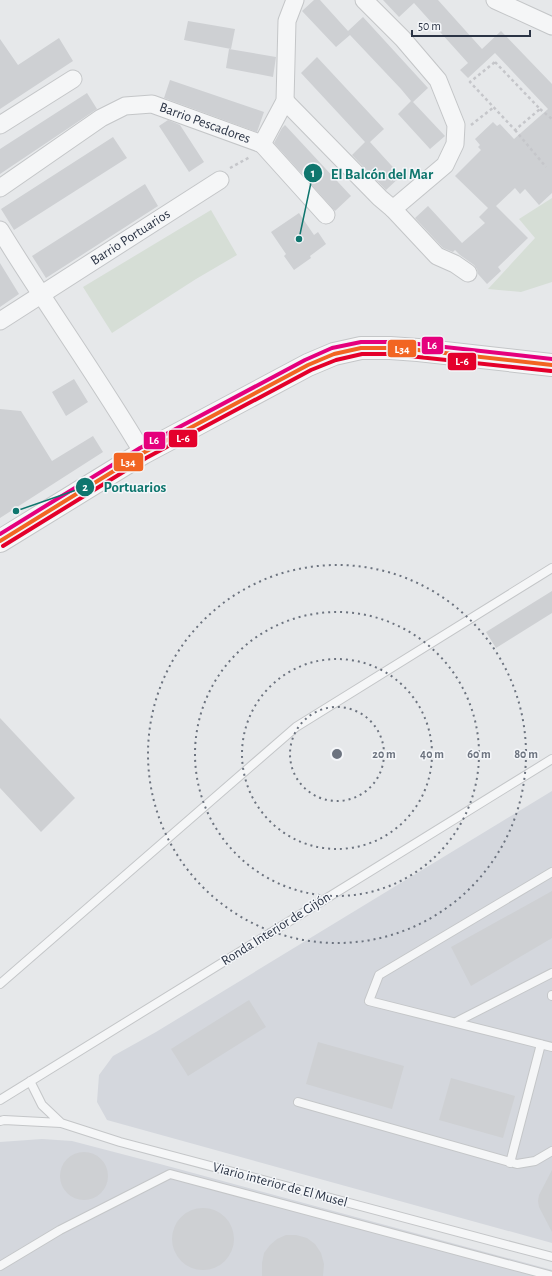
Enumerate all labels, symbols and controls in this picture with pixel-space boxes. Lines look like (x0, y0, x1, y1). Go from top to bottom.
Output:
scale bar (412, 12, 530, 38)
text: 50 m (418, 20, 441, 32)
street label: Barrio Pescadores (157, 100, 252, 146)
callout: El Balcón del Mar (303, 160, 441, 187)
text: 1 (311, 167, 315, 179)
text: El Balcón del Mar (331, 167, 434, 182)
street label: Barrio Portuarios (88, 207, 173, 268)
line badge: L6 (421, 336, 444, 355)
line badge: L34 (387, 339, 417, 358)
text: L6 (427, 340, 437, 351)
text: L34 (394, 344, 410, 355)
line badge: L-6 (447, 352, 477, 371)
text: L-6 (455, 356, 469, 367)
line badge: L-6 (168, 429, 198, 448)
line badge: L6 (143, 431, 166, 450)
text: L-6 (176, 433, 190, 444)
text: L6 (149, 435, 159, 446)
line badge: L34 (113, 452, 144, 472)
text: L34 (120, 457, 136, 468)
callout: Portuarios (75, 473, 174, 500)
text: Portuarios (104, 480, 167, 495)
text: 2 (82, 481, 88, 493)
centre of rings (330, 747, 344, 761)
text: 20 m (372, 748, 396, 760)
text: 40 m (420, 748, 444, 760)
text: 60 m (467, 748, 491, 760)
text: 80 m (514, 748, 538, 760)
street label: Ronda Interior de Gijón (219, 890, 333, 968)
street label: Viario interior de El Musel (211, 1160, 349, 1210)

